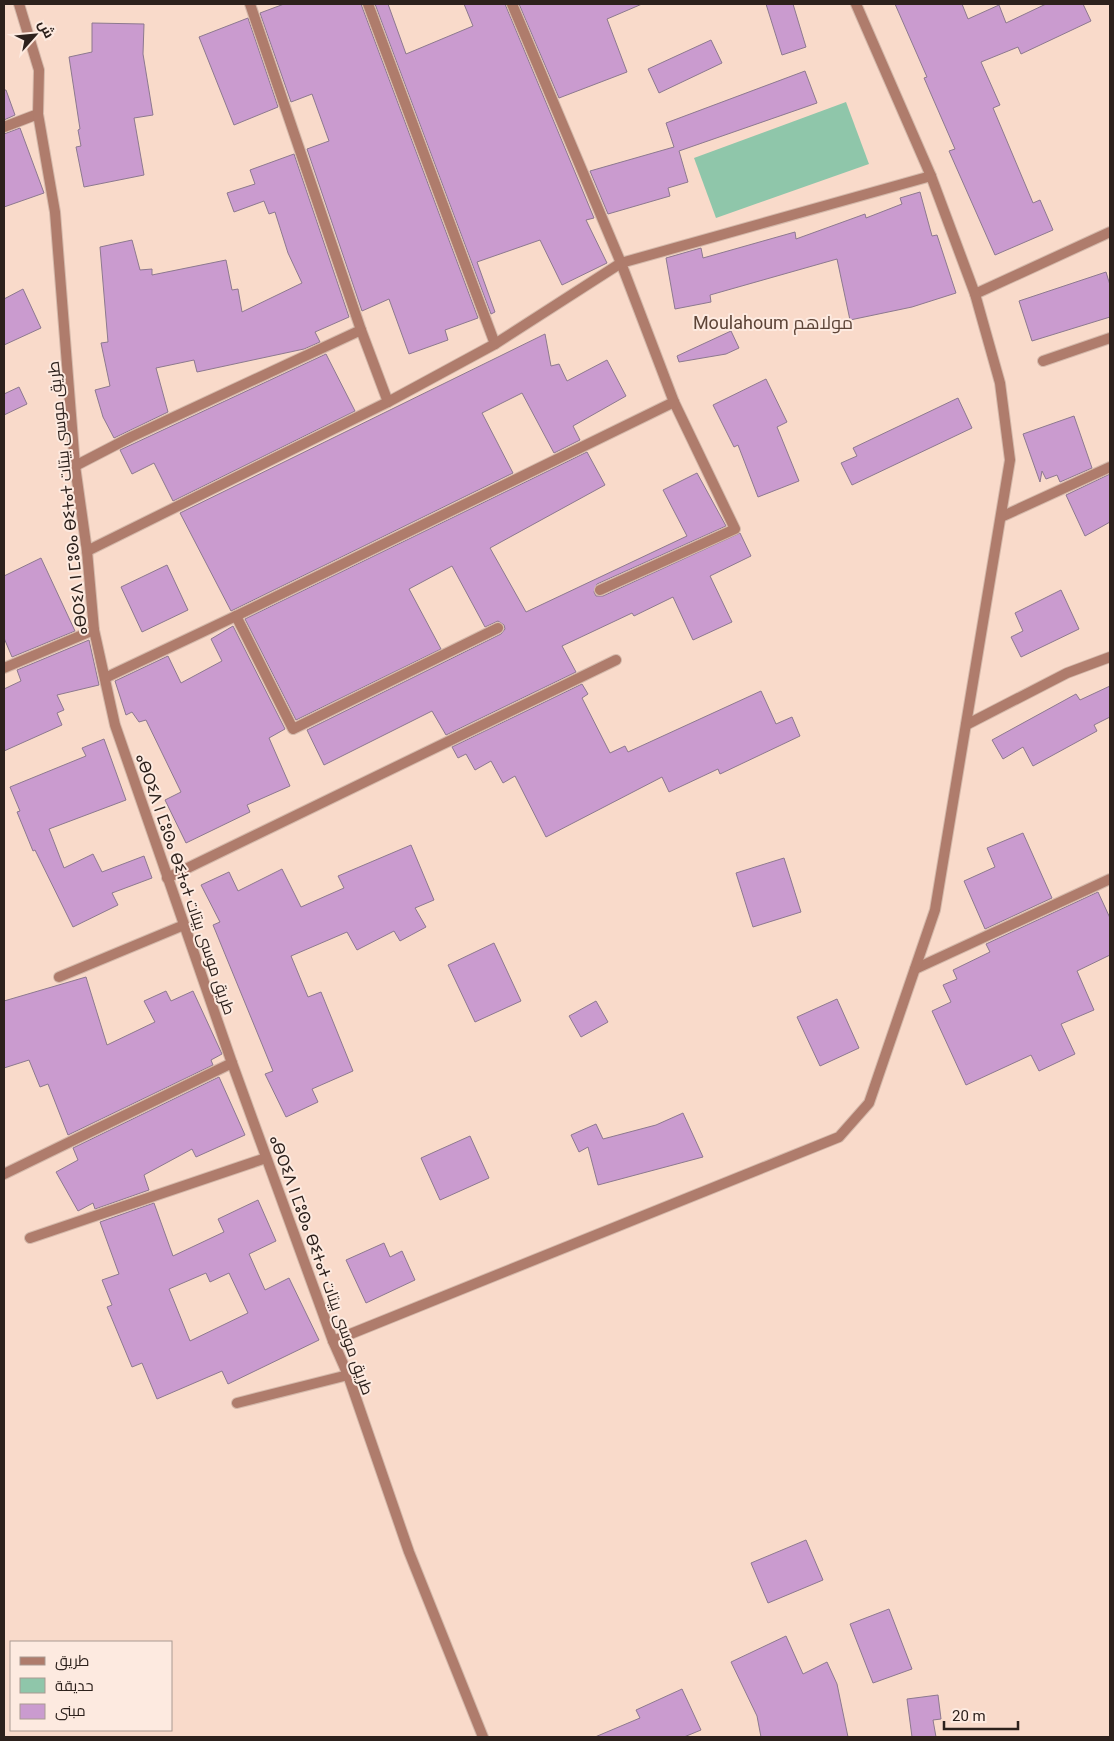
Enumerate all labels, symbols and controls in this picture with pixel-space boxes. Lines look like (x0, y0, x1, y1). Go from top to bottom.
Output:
north arrow (10, 10, 60, 60)
text: ش (34, 17, 58, 41)
district label: Moulahoum مولاهم (693, 312, 853, 335)
street label: ⴰⴱⵔⵉⴷ ⵏ ⵎⵓⵙⴰ ⴱⵉⵜⴰⵜ طريق موسى بيتات (44, 360, 92, 636)
street label: ⴰⴱⵔⵉⴷ ⵏ ⵎⵓⵙⴰ ⴱⵉⵜⴰⵜ طريق موسى بيتات (131, 751, 239, 1018)
street label: ⴰⴱⵔⵉⴷ ⵏ ⵎⵓⵙⴰ ⴱⵉⵜⴰⵜ طريق موسى بيتات (265, 1133, 378, 1398)
legend (10, 1641, 172, 1731)
text: طريق (55, 1652, 89, 1671)
text: حديقة (55, 1677, 94, 1695)
scale bar (944, 1698, 1018, 1730)
text: مبنى (55, 1702, 86, 1721)
text: 20 m (952, 1707, 986, 1725)

